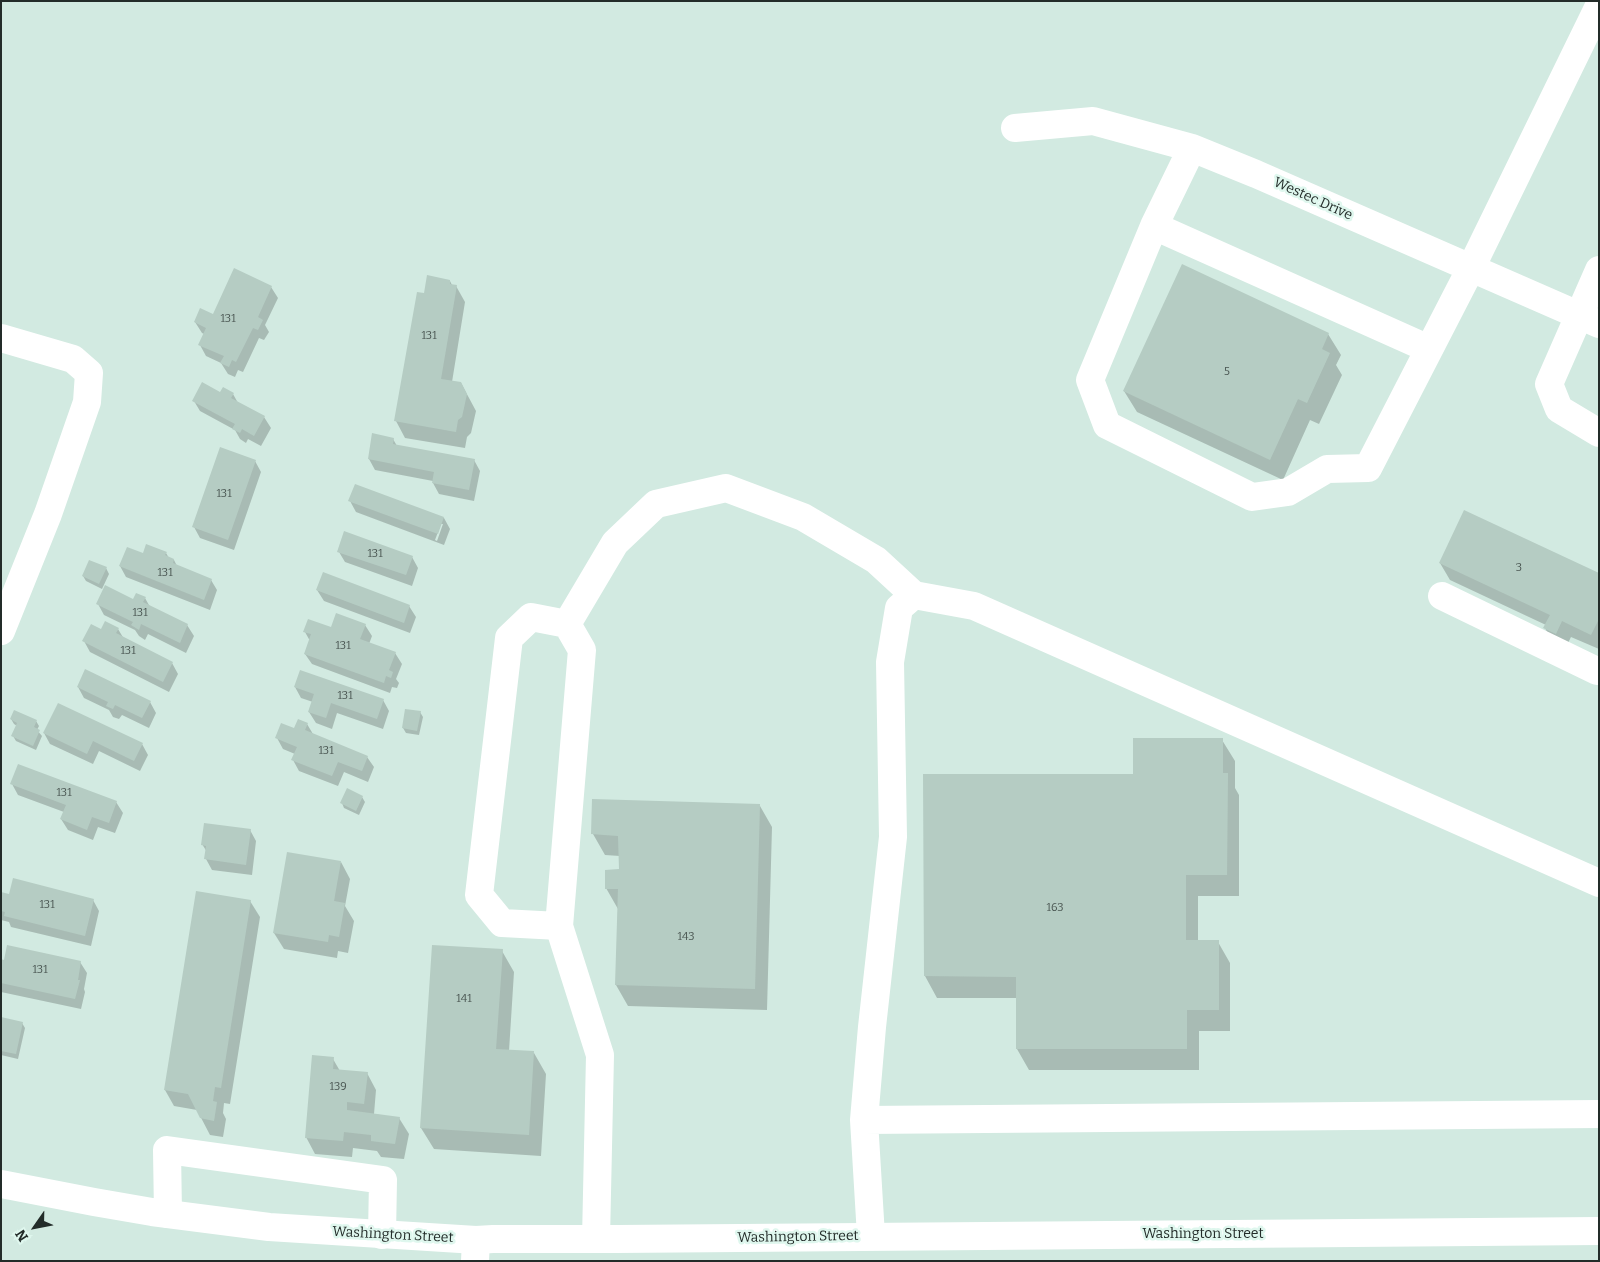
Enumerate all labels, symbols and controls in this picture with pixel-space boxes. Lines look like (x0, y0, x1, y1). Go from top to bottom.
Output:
street label: Westec Drive (1271, 174, 1355, 224)
house number: 131 (220, 312, 236, 326)
house number: 131 (421, 329, 437, 343)
house number: 5 (1224, 365, 1230, 379)
house number: 131 (216, 487, 232, 501)
house number: 131 (367, 547, 383, 561)
house number: 3 (1516, 561, 1522, 575)
house number: 131 (157, 566, 173, 580)
house number: 131 (132, 606, 148, 620)
house number: 131 (335, 639, 351, 653)
house number: 131 (120, 644, 136, 658)
house number: 131 (337, 689, 353, 703)
house number: 131 (318, 744, 334, 758)
house number: 131 (56, 786, 72, 800)
house number: 131 (39, 898, 55, 912)
house number: 163 (1046, 901, 1064, 915)
house number: 143 (677, 930, 695, 944)
house number: 131 (32, 963, 48, 977)
house number: 141 (456, 992, 472, 1006)
house number: 139 (329, 1080, 347, 1094)
north arrow (10, 1202, 60, 1252)
street label: Washington Street (332, 1223, 454, 1247)
text: N (12, 1226, 32, 1245)
street label: Washington Street (1142, 1226, 1264, 1242)
street label: Washington Street (737, 1228, 859, 1246)

